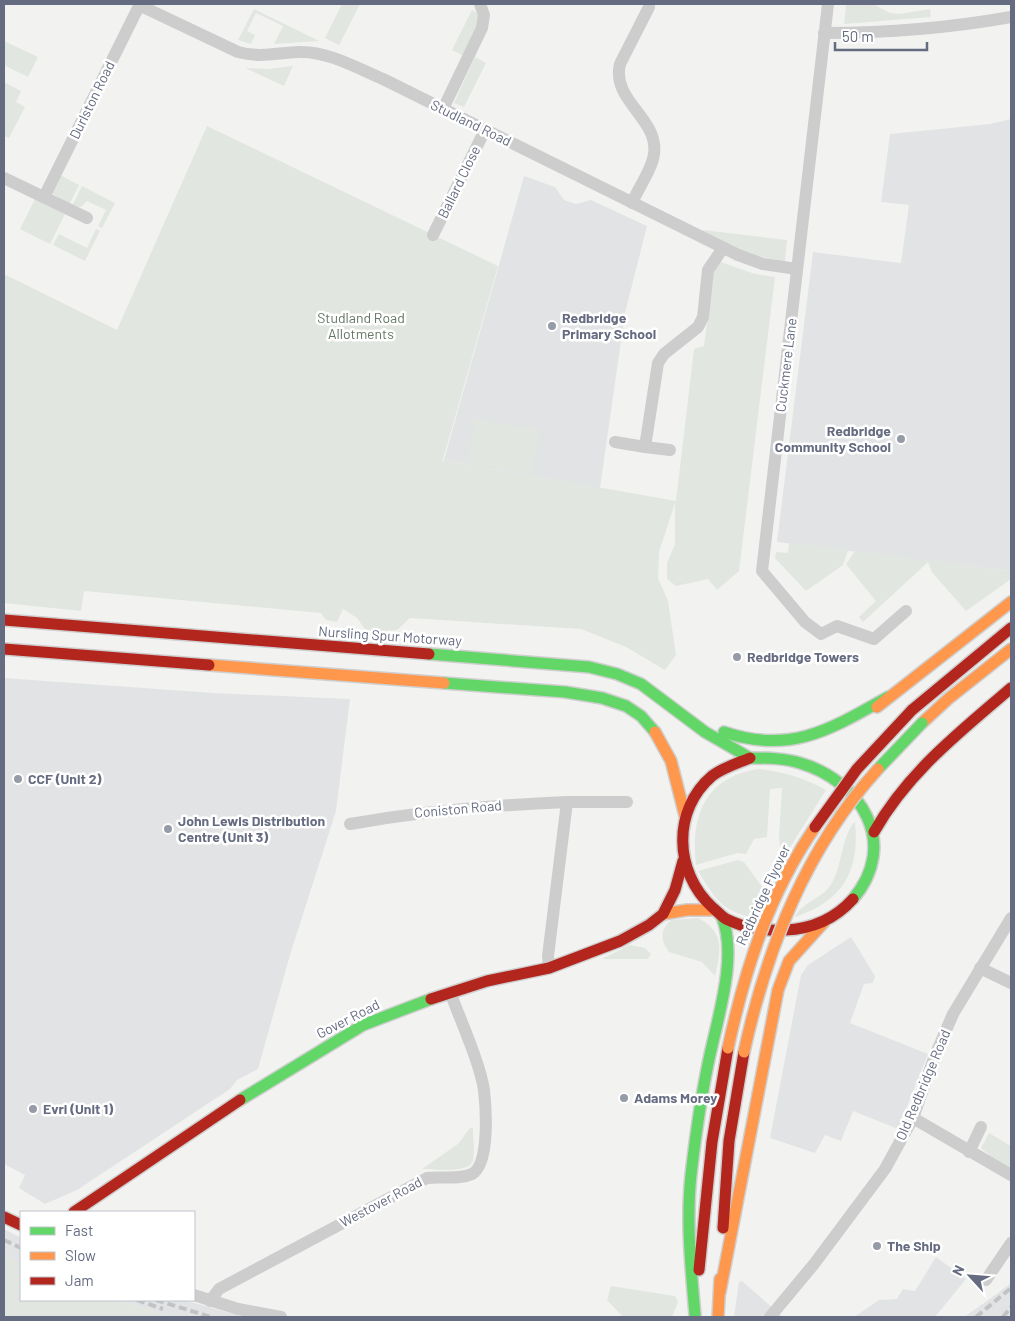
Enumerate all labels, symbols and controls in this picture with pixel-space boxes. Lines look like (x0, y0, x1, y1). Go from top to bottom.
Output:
scale bar (835, 20, 928, 52)
text: 50 m (842, 27, 874, 45)
street label: Durlston Road (65, 58, 118, 142)
street label: Studland Road (428, 96, 514, 149)
street label: Ballard Close (434, 143, 483, 221)
park label: Studland Road Allotments (317, 309, 405, 342)
place label: Redbridge Primary School (562, 309, 656, 342)
street label: Cuckmere Lane (771, 317, 800, 413)
marker: Redbridge Primary School (546, 320, 558, 332)
place label: Redbridge Community School (775, 422, 891, 455)
marker: Redbridge Community School (895, 433, 907, 445)
street label: Nursling Spur Motorway (318, 622, 463, 649)
place label: Redbridge Towers (747, 648, 859, 665)
marker: Redbridge Towers (731, 651, 743, 663)
place label: CCF (Unit 2) (28, 770, 102, 787)
marker: CCF (Unit 2) (12, 773, 24, 785)
street label: Coniston Road (413, 796, 502, 821)
place label: John Lewis Distribution Centre (Unit 3) (178, 812, 325, 845)
marker: John Lewis Distribution Centre (Unit 3) (162, 823, 174, 835)
street label: Redbridge Flyover (732, 842, 793, 948)
street label: Gover Road (313, 995, 382, 1042)
street label: Old Redbridge Road (892, 1027, 954, 1143)
place label: Adams Morey (634, 1089, 717, 1106)
marker: Adams Morey (618, 1092, 630, 1104)
place label: Evri (Unit 1) (43, 1100, 113, 1117)
marker: Evri (Unit 1) (27, 1103, 39, 1115)
street label: Westover Road (337, 1173, 425, 1230)
legend (20, 1211, 195, 1301)
text: Fast (65, 1221, 93, 1239)
place label: The Ship (887, 1237, 941, 1254)
marker: The Ship (871, 1240, 883, 1252)
text: Slow (65, 1246, 96, 1264)
north arrow (945, 1251, 995, 1301)
text: N (948, 1262, 968, 1278)
text: Jam (65, 1271, 94, 1289)

